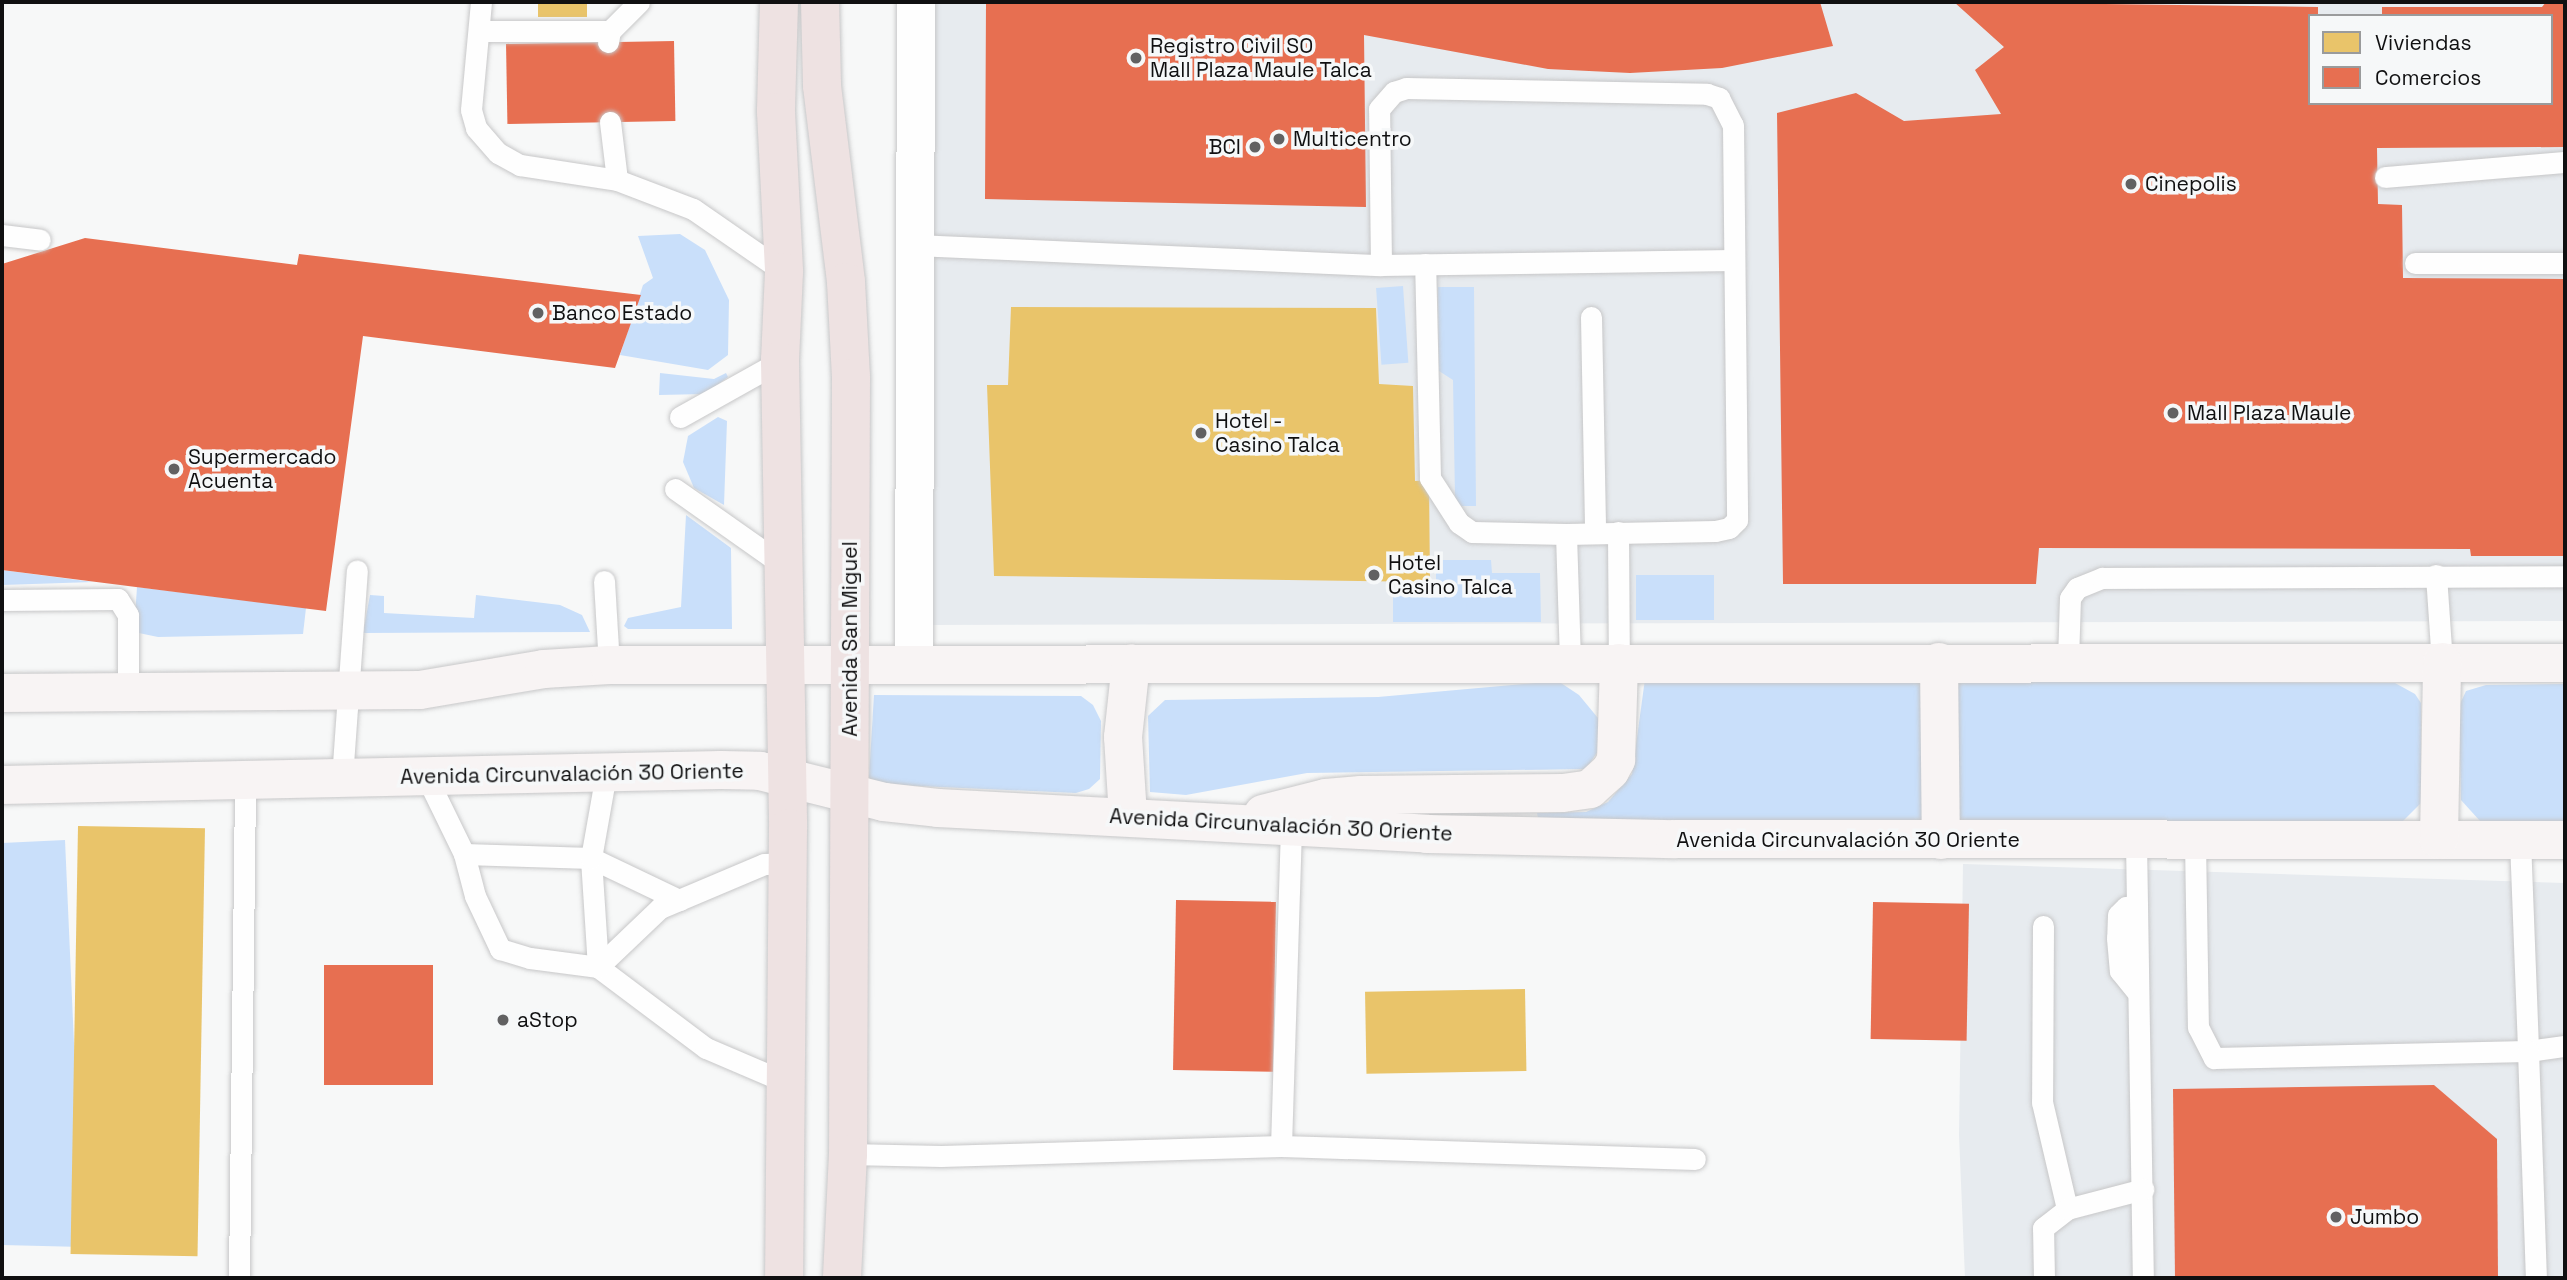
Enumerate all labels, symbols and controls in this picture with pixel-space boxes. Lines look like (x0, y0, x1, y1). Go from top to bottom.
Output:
legend (2308, 14, 2553, 105)
text: Viviendas (2375, 29, 2472, 56)
place label: Registro Civil SO Mall Plaza Maule Talca (1150, 33, 1372, 83)
marker: Registro Civil SO Mall Plaza Maule Talca (1128, 50, 1144, 66)
text: Comercios (2375, 64, 2481, 91)
place label: Multicentro (1293, 126, 1412, 152)
marker: Multicentro (1271, 131, 1287, 147)
place label: BCI (1209, 134, 1241, 160)
marker: BCI (1247, 139, 1263, 155)
place label: Cinepolis (2145, 171, 2237, 197)
marker: Cinepolis (2123, 176, 2139, 192)
place label: Banco Estado (552, 300, 692, 326)
marker: Banco Estado (530, 305, 546, 321)
place label: Mall Plaza Maule (2187, 400, 2352, 426)
marker: Mall Plaza Maule (2165, 405, 2181, 421)
place label: Hotel - Casino Talca (1215, 408, 1340, 458)
marker: Hotel - Casino Talca (1193, 425, 1209, 441)
place label: Supermercado Acuenta (188, 444, 336, 494)
marker: Supermercado Acuenta (166, 461, 182, 477)
street label: Avenida San Miguel (837, 541, 863, 737)
place label: Hotel Casino Talca (1388, 550, 1513, 600)
marker: Hotel Casino Talca (1366, 567, 1382, 583)
street label: Avenida Circunvalación 30 Oriente (400, 758, 744, 790)
street label: Avenida Circunvalación 30 Oriente (1109, 803, 1453, 847)
street label: Avenida Circunvalación 30 Oriente (1676, 827, 2020, 853)
place label: aStop (517, 1007, 578, 1033)
marker: aStop (495, 1012, 511, 1028)
place label: Jumbo (2350, 1204, 2419, 1230)
marker: Jumbo (2328, 1209, 2344, 1225)

